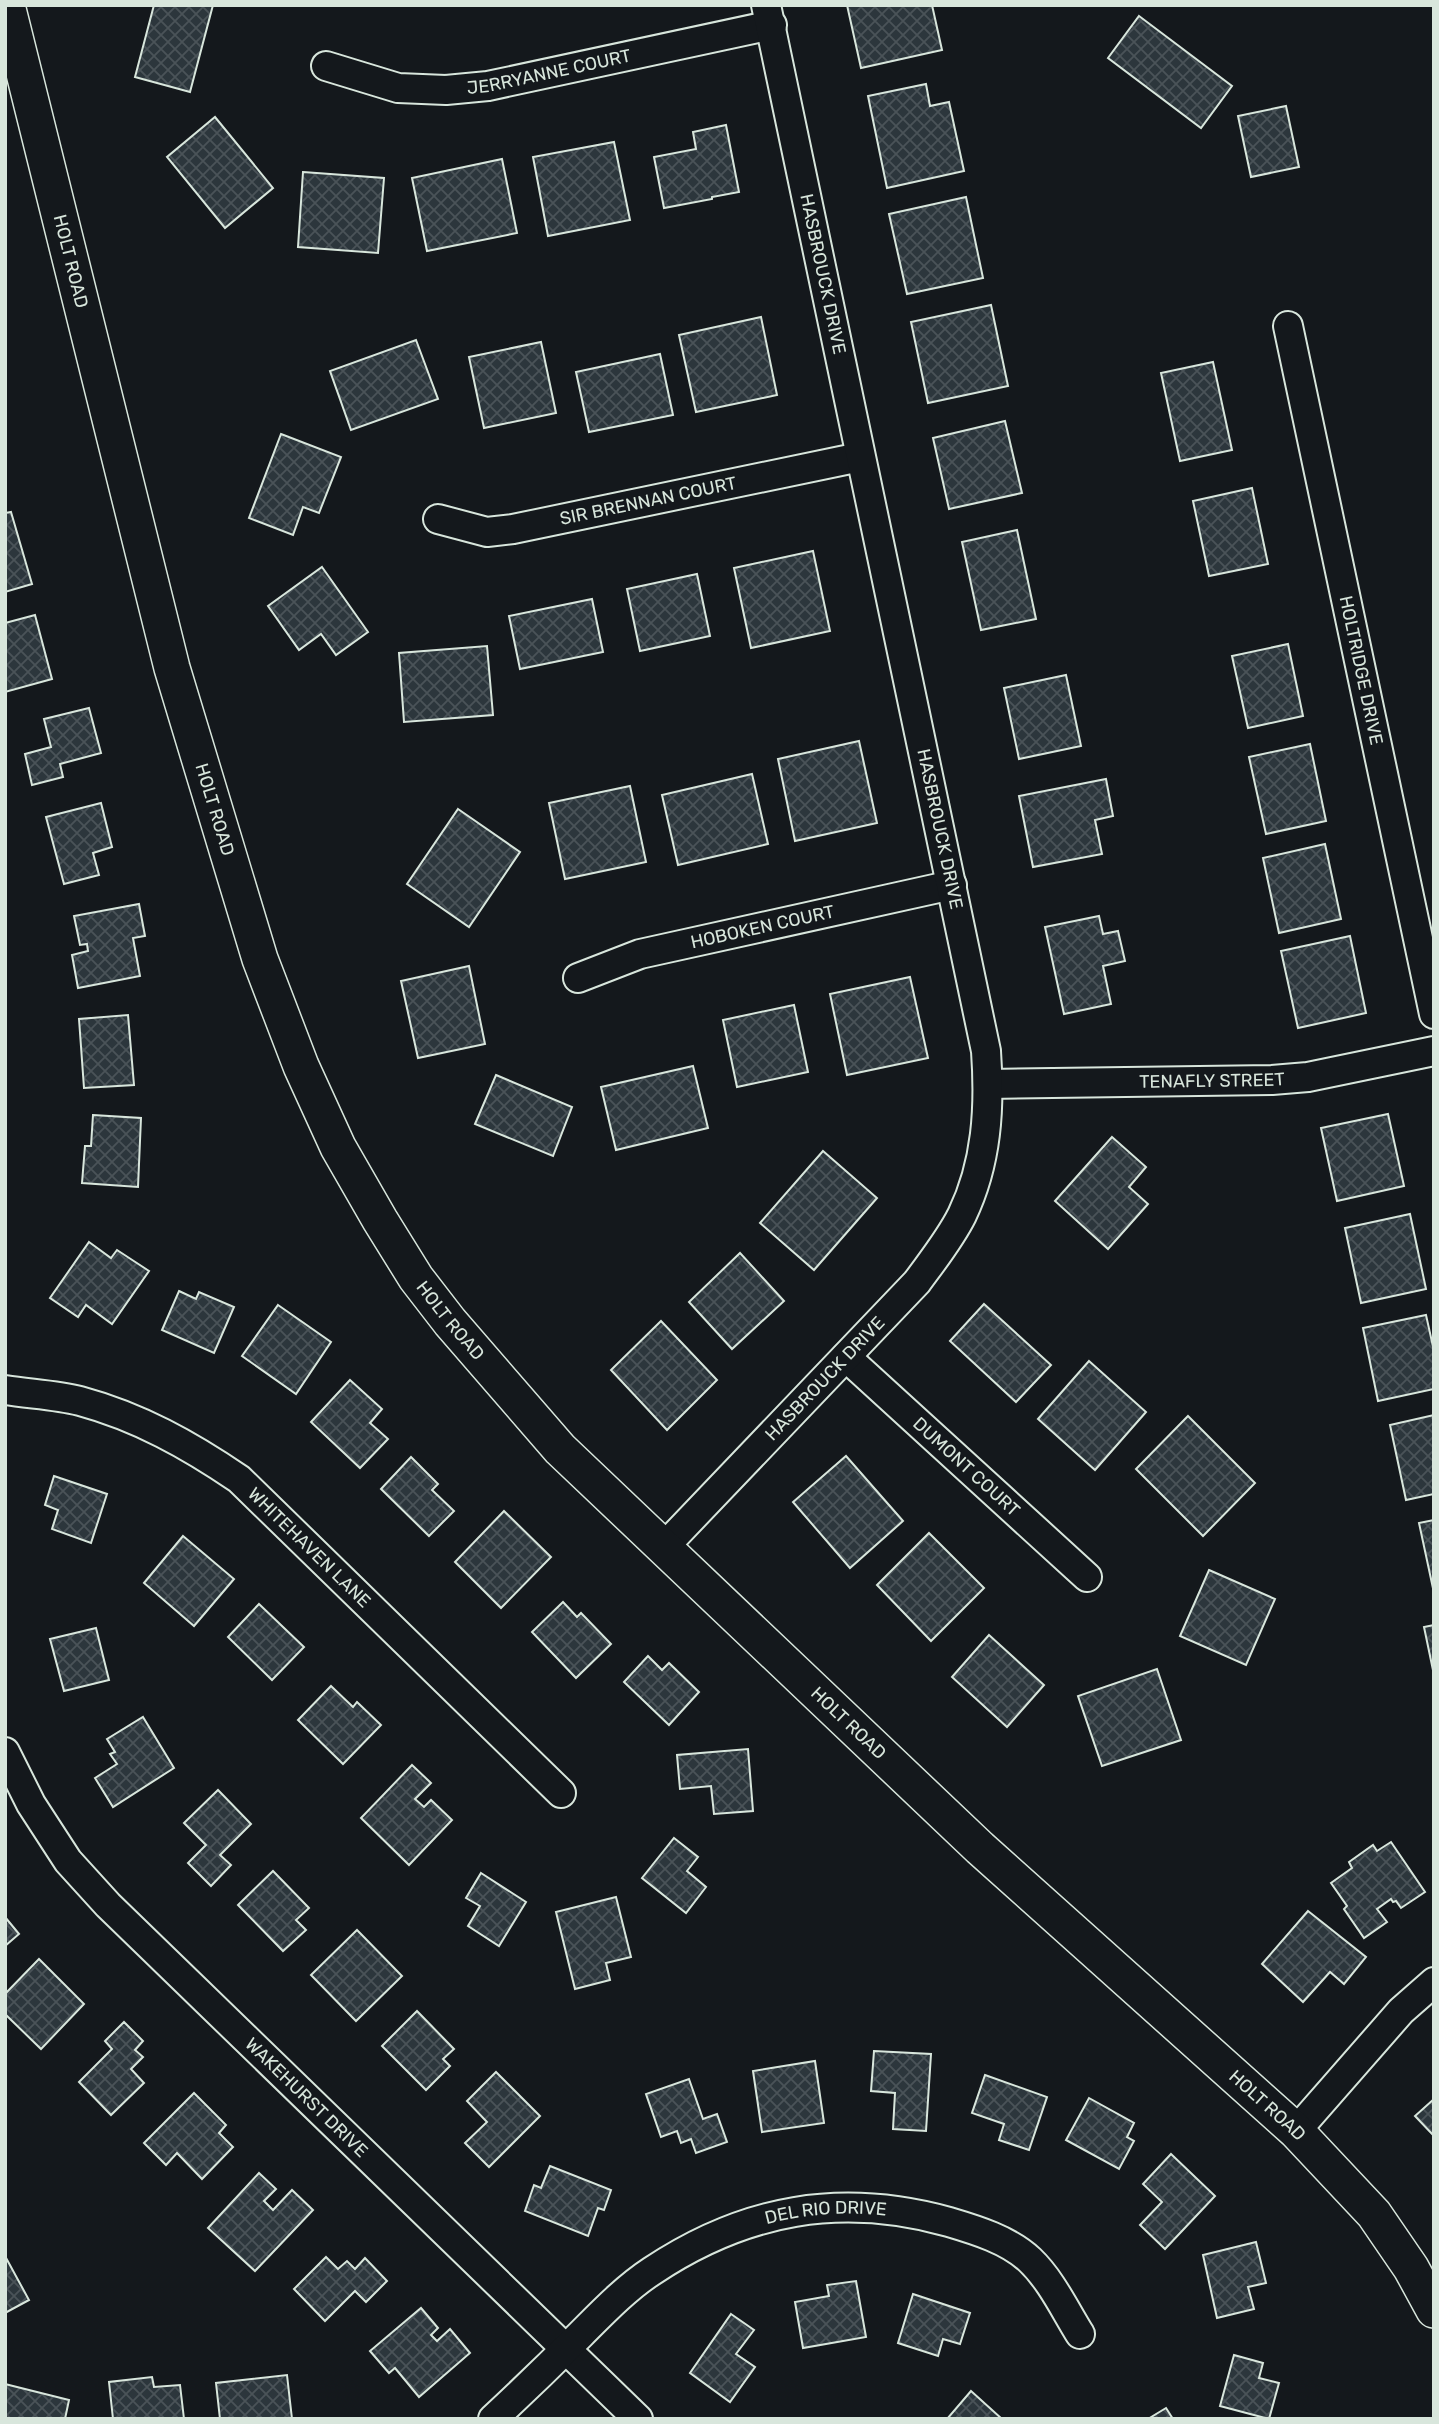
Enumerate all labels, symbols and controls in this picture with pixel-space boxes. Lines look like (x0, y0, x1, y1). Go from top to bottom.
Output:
street label: JERRYANNE COURT (466, 45, 633, 99)
street label: HASBROUCK DRIVE (795, 192, 851, 356)
street label: HOLT ROAD (49, 212, 93, 310)
street label: SIR BRENNAN COURT (558, 472, 739, 530)
street label: HOLTRIDGE DRIVE (1335, 594, 1388, 747)
street label: HASBROUCK DRIVE (912, 747, 968, 911)
street label: HOLT ROAD (190, 760, 239, 858)
street label: HOBOKEN COURT (688, 900, 837, 953)
street label: TENAFLY STREET (1139, 1068, 1286, 1093)
street label: HOLT ROAD (411, 1277, 489, 1365)
street label: HASBROUCK DRIVE (760, 1312, 889, 1445)
street label: DUMONT COURT (908, 1412, 1025, 1521)
street label: WHITEHAVEN LANE (243, 1483, 375, 1612)
street label: HOLT ROAD (806, 1682, 891, 1764)
street label: WAKEHURST DRIVE (241, 2033, 372, 2162)
street label: HOLT ROAD (1224, 2065, 1310, 2145)
street label: DEL RIO DRIVE (762, 2197, 888, 2229)

